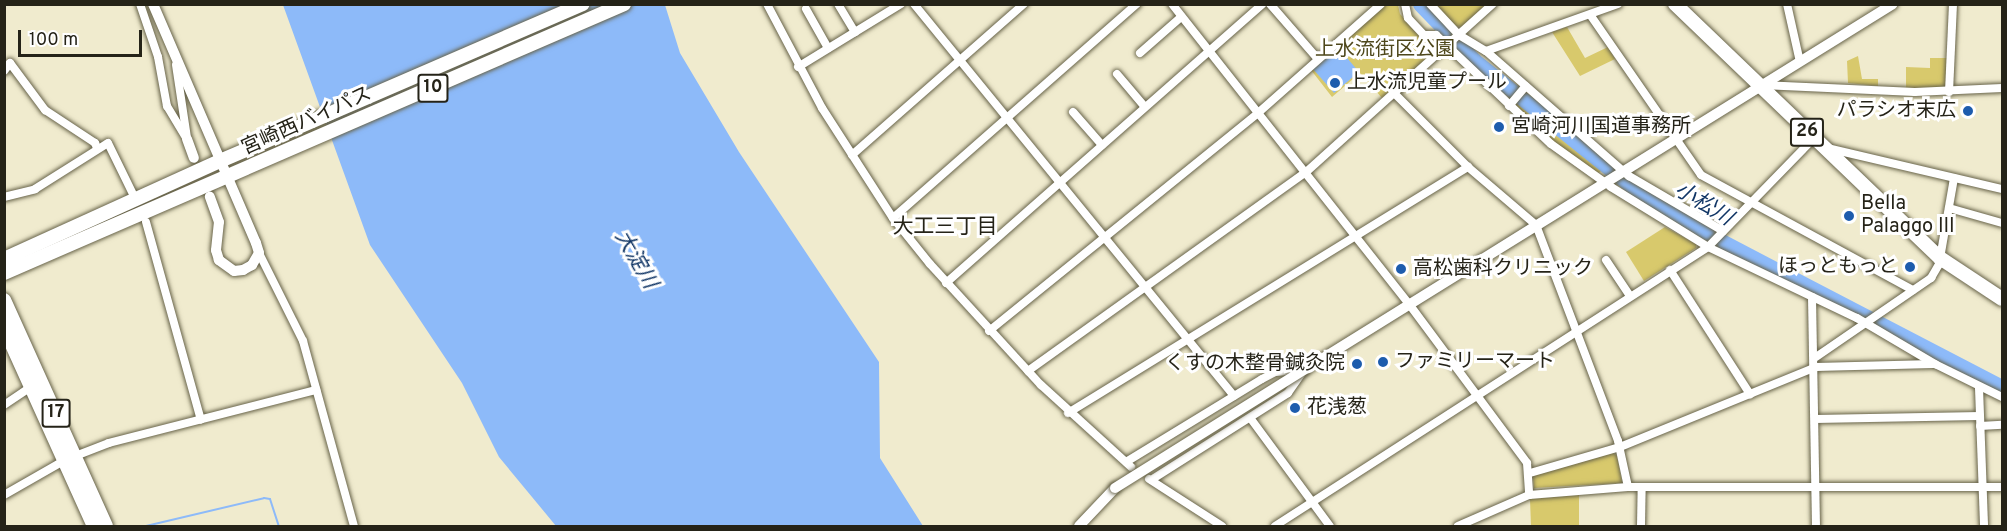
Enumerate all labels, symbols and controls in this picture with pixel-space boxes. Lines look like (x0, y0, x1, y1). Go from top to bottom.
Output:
scale bar (21, 18, 146, 56)
text: 100 m (29, 29, 78, 52)
park label: 上水流街区公園 (1315, 38, 1455, 62)
place label: 上水流児童プール (1347, 71, 1507, 95)
road number: 10 (416, 73, 450, 103)
marker: 上水流児童プール (1328, 76, 1342, 90)
street label: 宮崎西バイパス (238, 83, 376, 161)
place label: パラシオ末広 (1836, 99, 1956, 123)
marker: パラシオ末広 (1961, 104, 1975, 118)
place label: 宮崎河川国道事務所 (1511, 115, 1691, 139)
road number: 26 (1789, 117, 1825, 147)
marker: 宮崎河川国道事務所 (1492, 120, 1506, 134)
water label: 小松川 (1670, 178, 1736, 232)
place label: Bella Palaggo III (1861, 192, 1955, 239)
marker: Bella Palaggo III (1842, 209, 1856, 223)
district label: 大工三丁目 (893, 215, 997, 241)
water label: 大淀川 (608, 226, 662, 294)
place label: ほっともっと (1778, 255, 1898, 279)
place label: 高松歯科クリニック (1413, 257, 1593, 281)
marker: ほっともっと (1903, 260, 1917, 274)
marker: 高松歯科クリニック (1394, 262, 1408, 276)
place label: ファミリーマート (1395, 350, 1555, 374)
place label: くすの木整骨鍼灸院 (1165, 352, 1345, 376)
marker: ファミリーマート (1376, 355, 1390, 369)
marker: くすの木整骨鍼灸院 (1350, 357, 1364, 371)
place label: 花浅葱 (1307, 396, 1367, 420)
road number: 17 (41, 398, 71, 428)
marker: 花浅葱 (1288, 401, 1302, 415)

